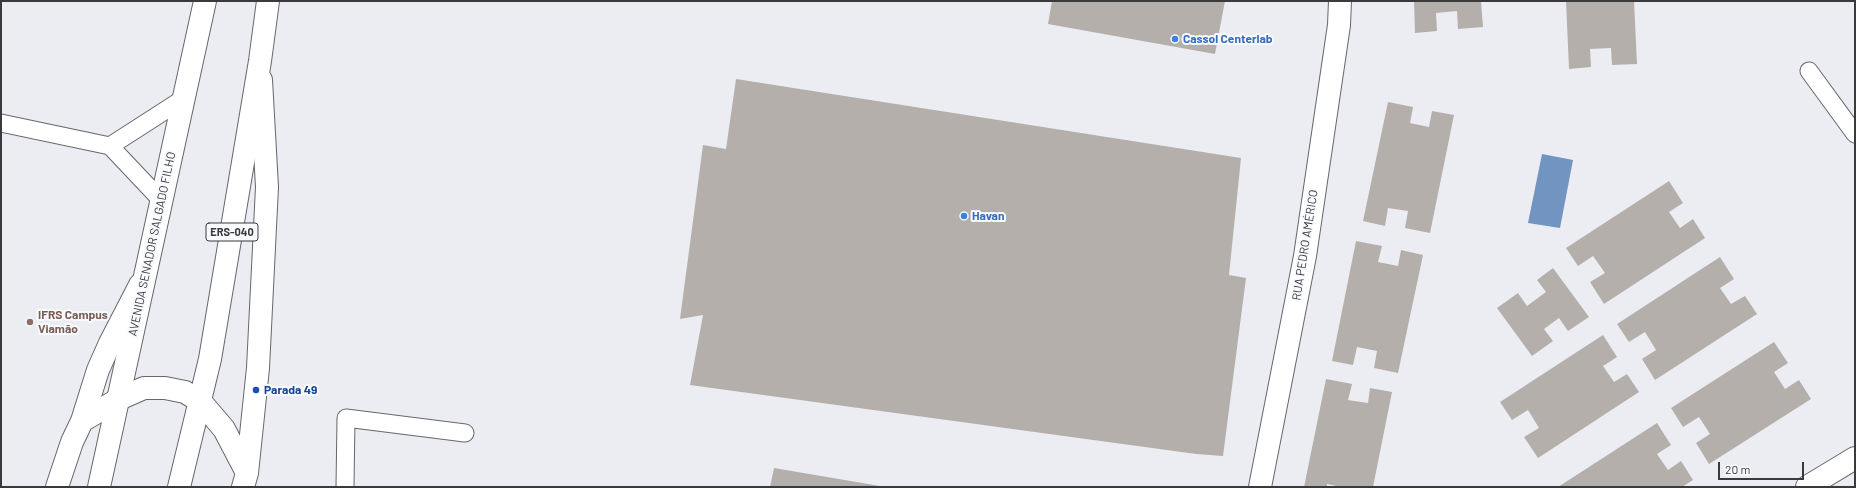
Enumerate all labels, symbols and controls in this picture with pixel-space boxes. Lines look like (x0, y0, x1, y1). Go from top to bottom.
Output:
place label: Cassol Centerlab (1183, 32, 1273, 46)
marker: Cassol Centerlab (1170, 34, 1180, 44)
street label: AVENIDA SENADOR SALGADO FILHO (125, 150, 179, 338)
street label: RUA PEDRO AMÉRICO (1289, 189, 1321, 301)
place label: Havan (972, 209, 1005, 223)
marker: Havan (959, 211, 969, 221)
road number: ERS-040 (206, 223, 258, 241)
place label: IFRS Campus Viamão (38, 308, 108, 336)
marker: IFRS Campus Viamão (25, 317, 35, 327)
place label: Parada 49 (264, 383, 317, 397)
marker: Parada 49 (251, 385, 261, 395)
scale bar (1720, 454, 1806, 480)
text: 20 m (1725, 462, 1751, 476)

